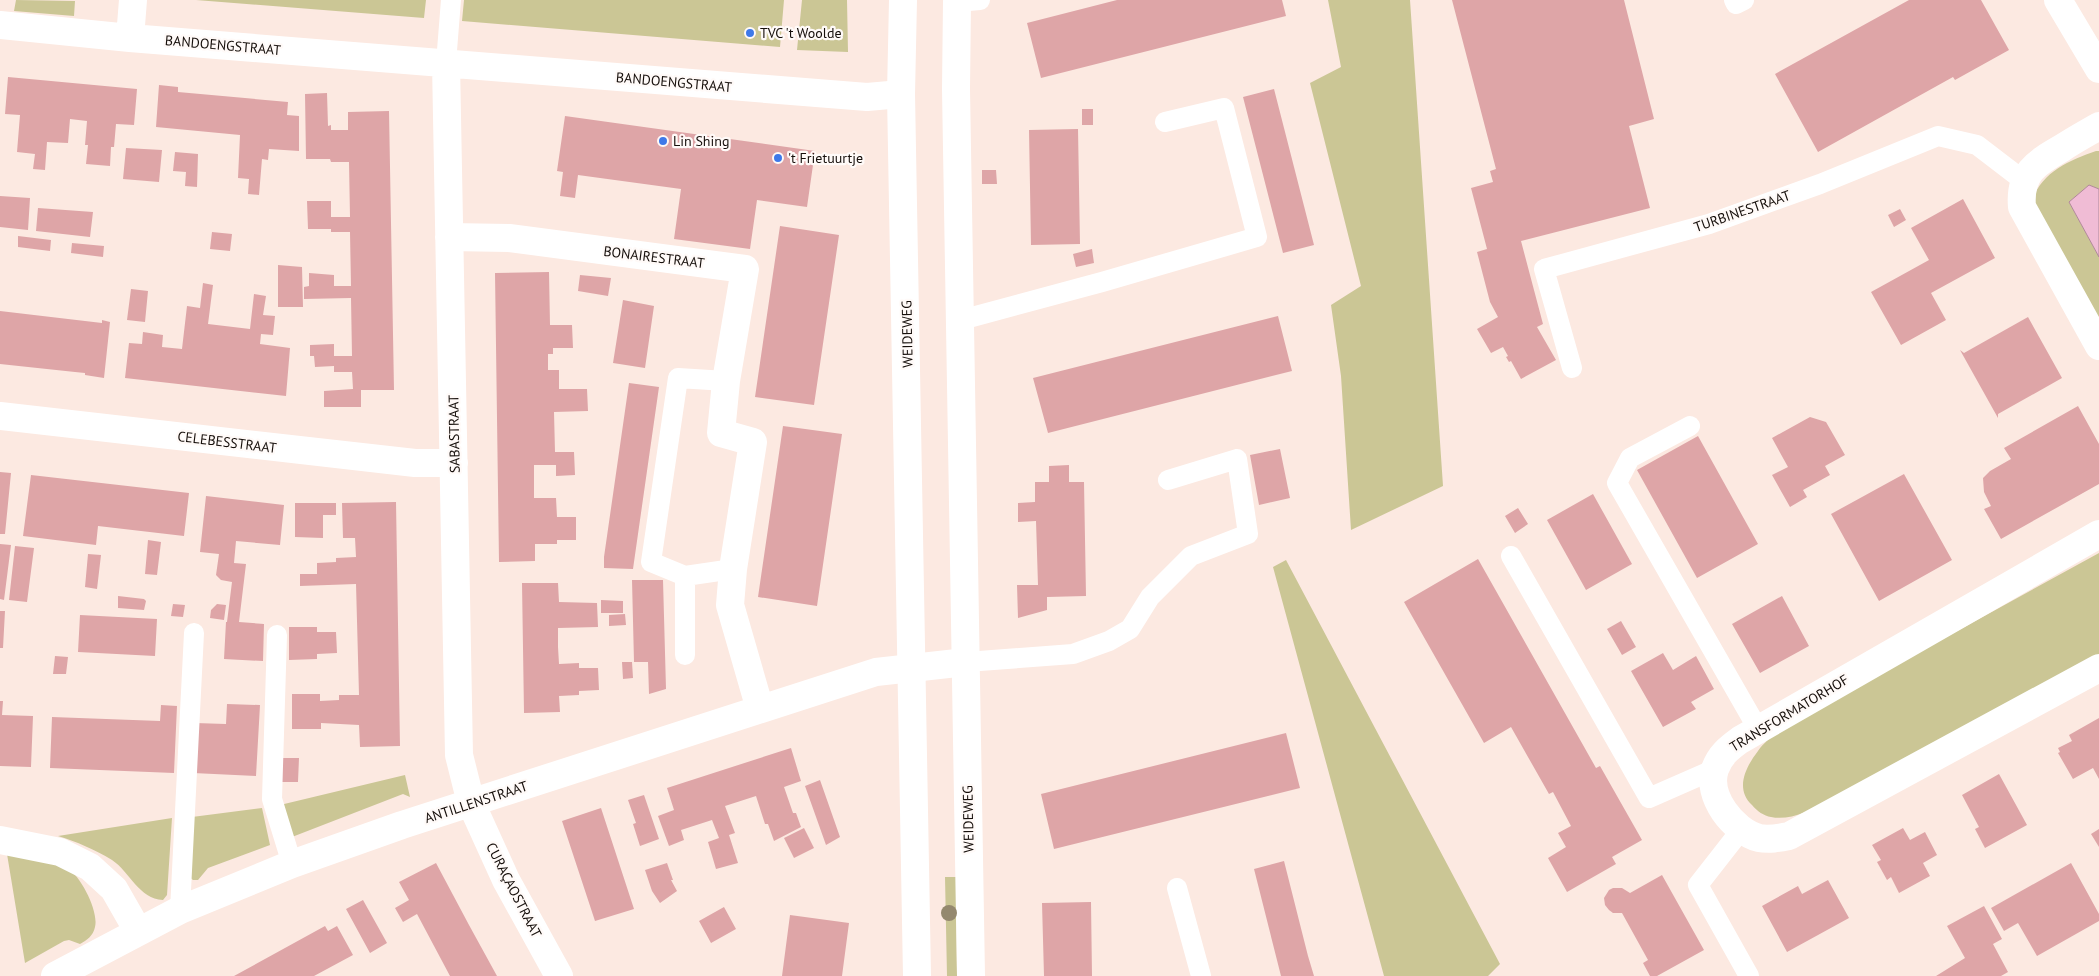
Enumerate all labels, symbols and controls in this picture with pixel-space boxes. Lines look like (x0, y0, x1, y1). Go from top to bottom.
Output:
place label: TVC 't Woolde (760, 24, 842, 42)
marker: TVC 't Woolde (744, 27, 756, 39)
street label: BANDOENGSTRAAT (164, 31, 282, 59)
street label: BANDOENGSTRAAT (615, 68, 733, 96)
place label: Lin Shing (673, 132, 729, 150)
marker: Lin Shing (657, 135, 669, 147)
place label: 't Frietuurtje (788, 149, 863, 167)
marker: 't Frietuurtje (772, 152, 784, 164)
street label: TURBINESTRAAT (1691, 186, 1793, 236)
street label: BONAIRESTRAAT (602, 242, 706, 272)
street label: WEIDEWEG (897, 300, 917, 368)
street label: SABASTRAAT (444, 394, 464, 473)
street label: CELEBESSTRAAT (176, 427, 278, 457)
street label: TRANSFORMATORHOF (1726, 670, 1852, 756)
street label: ANTILLENSTRAAT (422, 777, 530, 827)
street label: WEIDEWEG (958, 785, 978, 853)
street label: CURAÇAOSTRAAT (482, 839, 546, 941)

